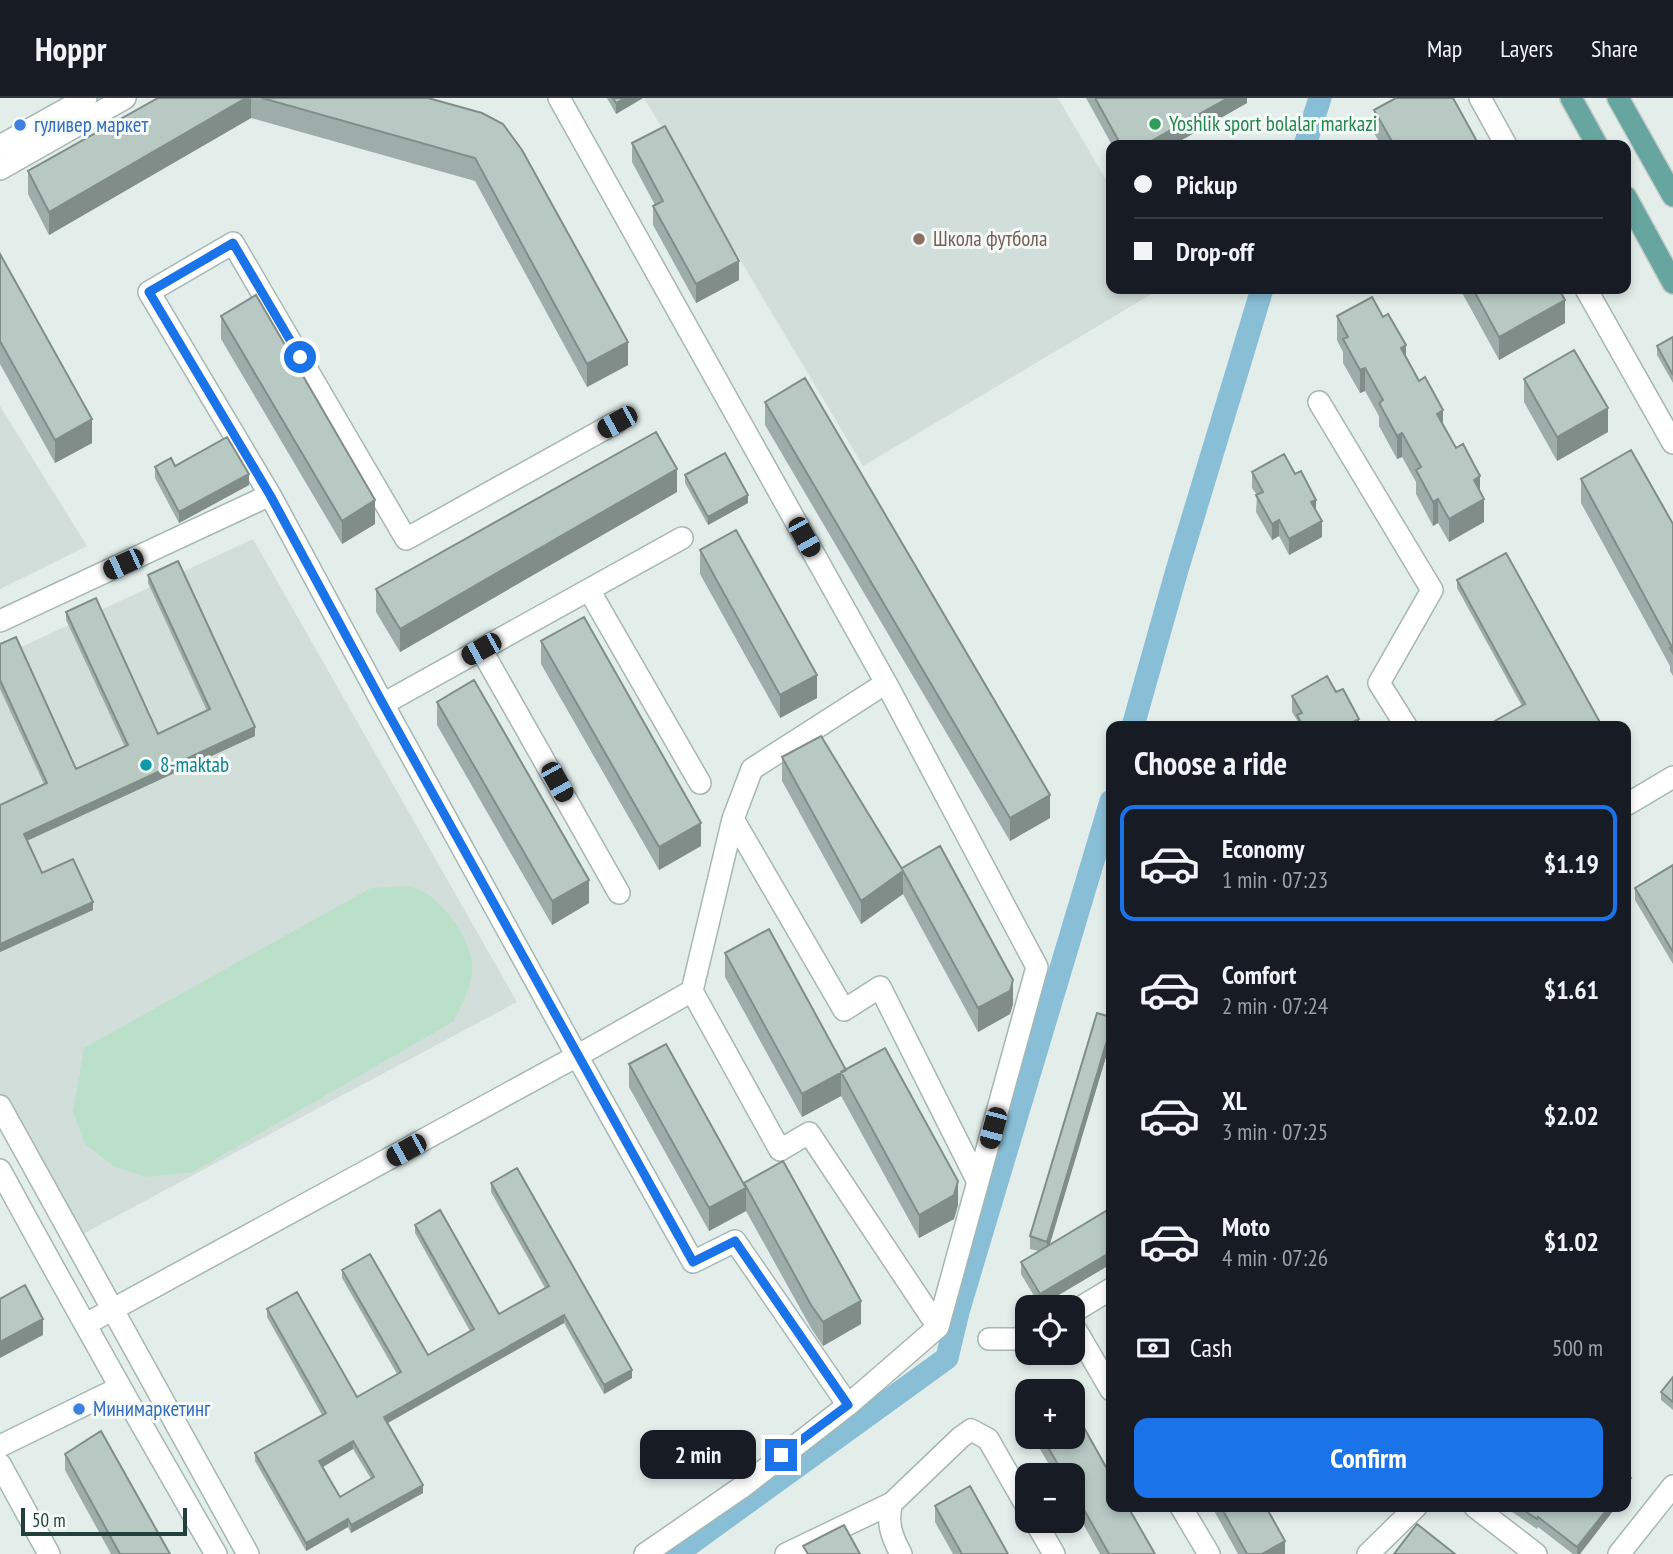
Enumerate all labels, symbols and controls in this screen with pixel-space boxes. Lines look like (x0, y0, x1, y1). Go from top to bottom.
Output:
text: Hoppr (35, 27, 106, 70)
text: Map (1427, 33, 1462, 64)
text: Layers (1500, 33, 1553, 64)
text: Share (1591, 33, 1638, 64)
place label: Yoshlik sport bolalar markazi (1169, 110, 1377, 137)
place label: гуливер маркет (34, 111, 148, 138)
marker: Yoshlik sport bolalar markazi (1147, 116, 1163, 132)
marker: гуливер маркет (12, 117, 28, 133)
text: Pickup (1176, 168, 1237, 201)
place label: Школа футбола (933, 225, 1047, 252)
marker: Школа футбола (911, 231, 927, 247)
text: Drop-off (1176, 235, 1254, 268)
route start (284, 341, 316, 373)
car (594, 403, 641, 441)
car (785, 514, 824, 560)
car (100, 546, 147, 582)
car (458, 630, 505, 668)
text: Choose a ride (1134, 742, 1287, 784)
place label: 8-maktab (160, 751, 229, 778)
marker: 8-maktab (138, 757, 154, 773)
car (538, 759, 577, 805)
icon: car (1138, 832, 1201, 895)
text: Economy (1222, 832, 1304, 865)
text: $1.19 (1544, 847, 1599, 880)
text: 1 min · 07:23 (1222, 865, 1328, 894)
icon: car (1138, 958, 1201, 1021)
text: Comfort (1222, 958, 1296, 991)
text: $1.61 (1544, 973, 1599, 1006)
text: 2 min · 07:24 (1222, 991, 1328, 1020)
icon: car (1138, 1084, 1201, 1147)
text: XL (1222, 1084, 1247, 1117)
text: $2.02 (1544, 1099, 1599, 1132)
car (978, 1105, 1009, 1151)
text: 3 min · 07:25 (1222, 1117, 1328, 1146)
car (383, 1131, 430, 1169)
icon: car (1138, 1210, 1201, 1273)
text: Moto (1222, 1210, 1270, 1243)
text: $1.02 (1544, 1225, 1599, 1258)
text: 4 min · 07:26 (1222, 1243, 1328, 1272)
map controls (1015, 1295, 1085, 1533)
button: locate (1015, 1295, 1085, 1365)
icon: cash (1134, 1329, 1172, 1367)
text: Cash (1190, 1331, 1232, 1364)
text: 500 m (1552, 1333, 1603, 1362)
button: + (1015, 1379, 1085, 1449)
place label: Минимаркетинг (93, 1395, 211, 1422)
marker: Минимаркетинг (71, 1401, 87, 1417)
button: Confirm (1134, 1418, 1603, 1498)
callout: 2 min (641, 1430, 756, 1480)
route end (765, 1439, 797, 1471)
text: 2 min (675, 1440, 721, 1469)
button: − (1015, 1463, 1085, 1533)
scale bar (21, 1505, 187, 1537)
text: 50 m (32, 1508, 66, 1532)

